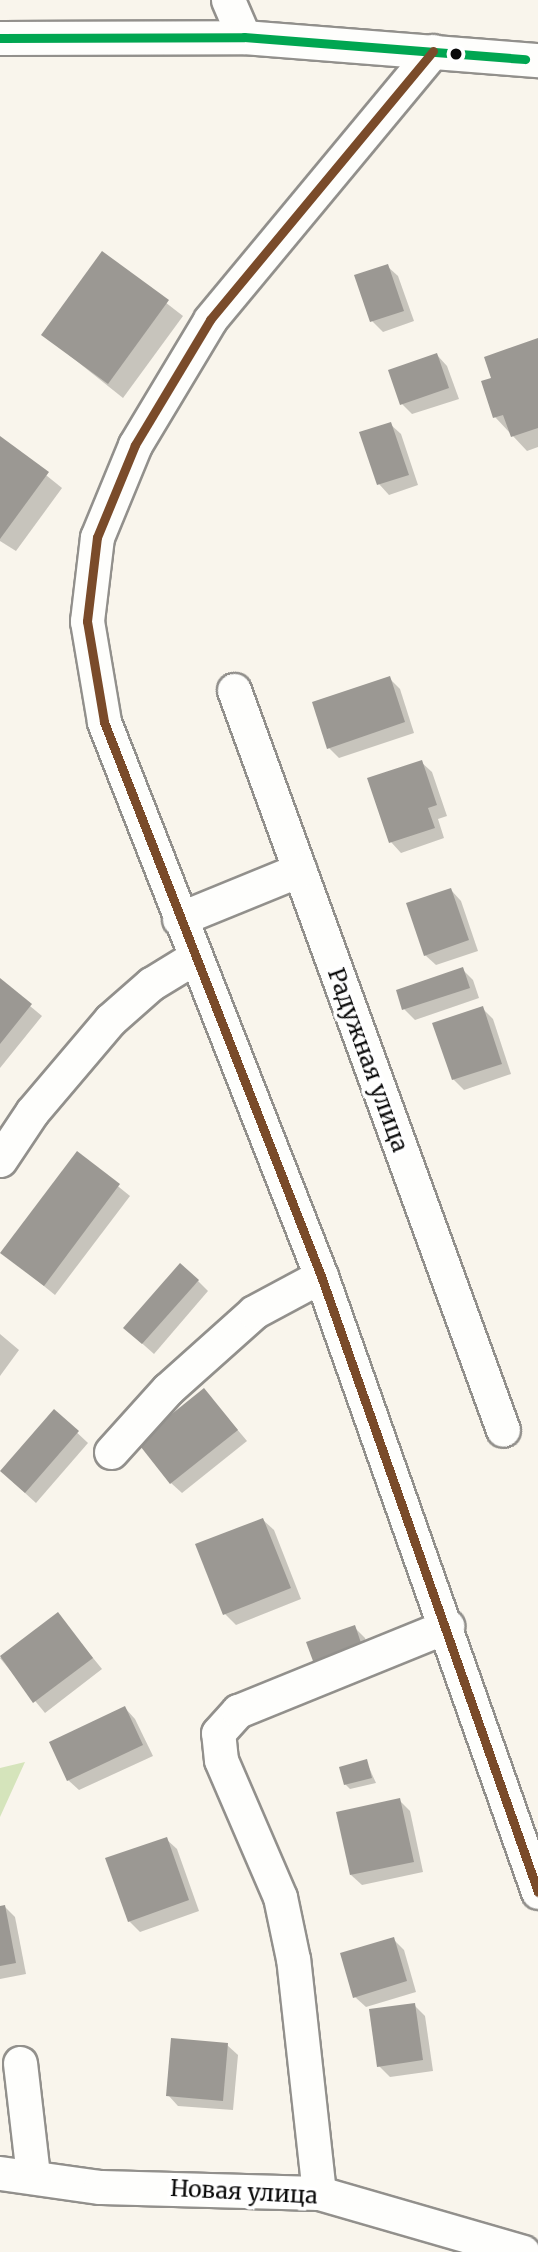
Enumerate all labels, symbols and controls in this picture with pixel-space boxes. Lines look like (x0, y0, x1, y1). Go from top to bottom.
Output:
unlabelled marker (449, 47, 463, 61)
street label: Радужная улица (322, 964, 414, 1156)
street label: Новая улица (170, 2174, 318, 2210)

